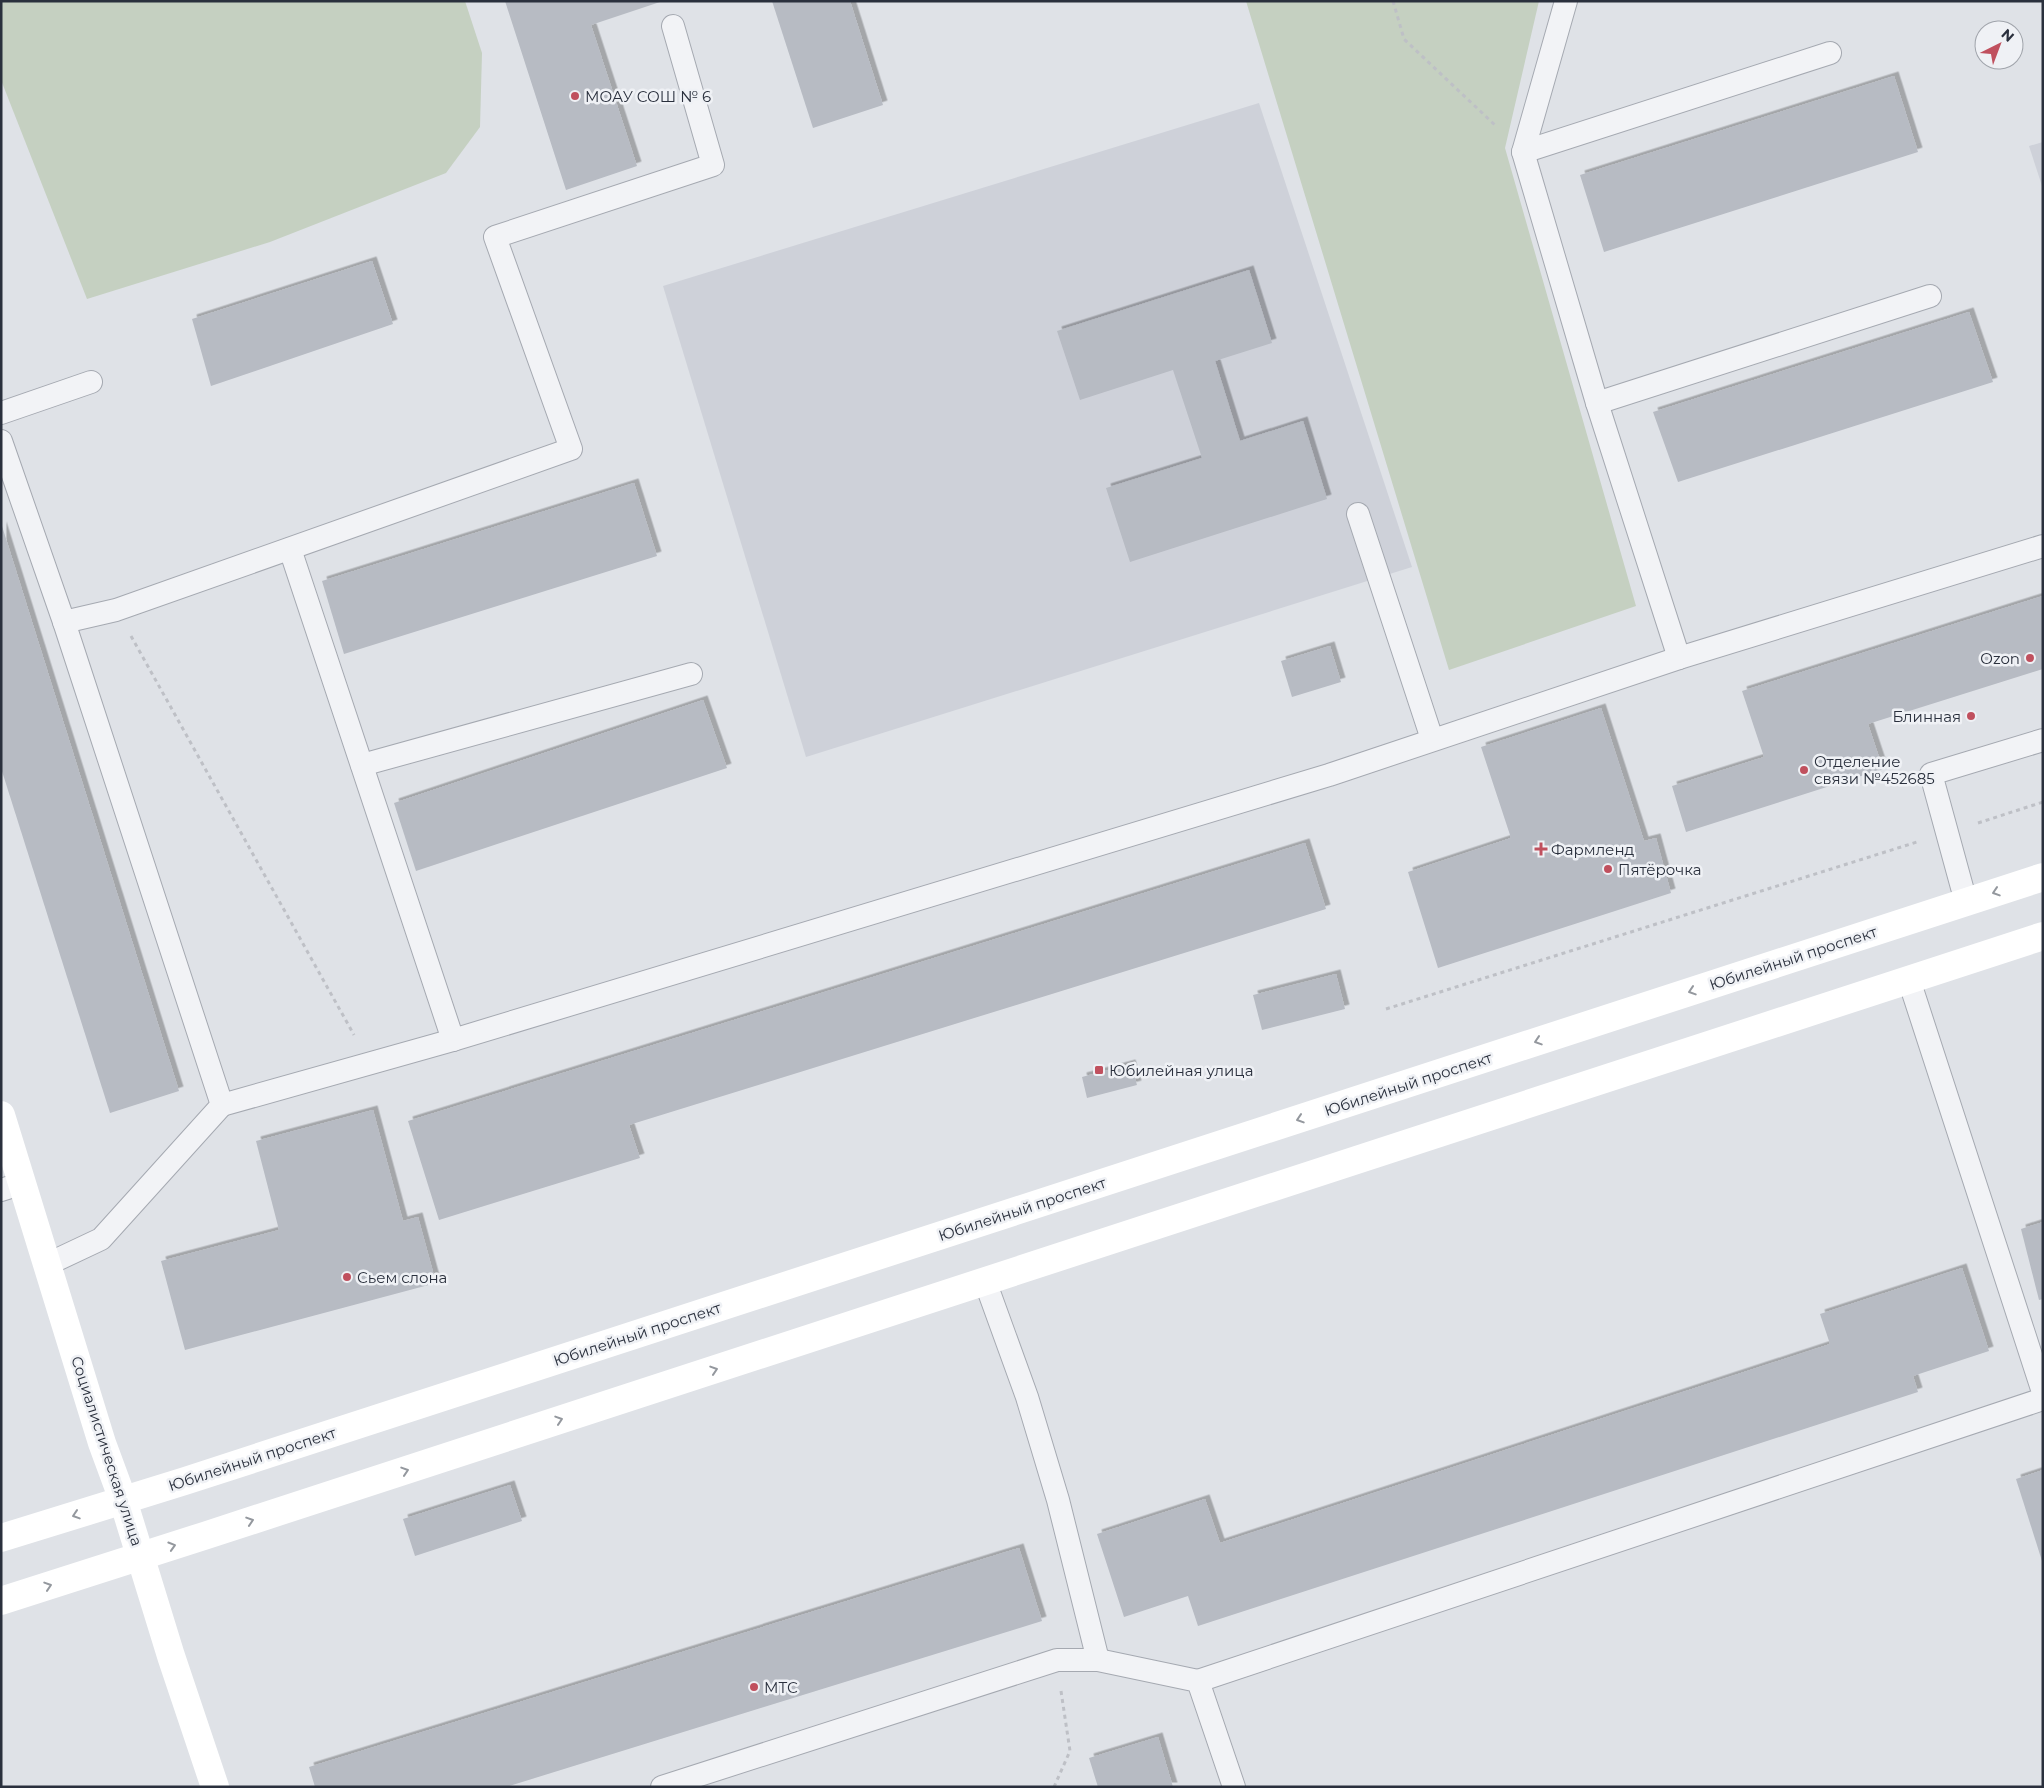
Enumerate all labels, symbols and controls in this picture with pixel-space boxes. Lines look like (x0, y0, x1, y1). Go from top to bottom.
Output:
north arrow (1974, 20, 2024, 70)
text: N (1997, 25, 2018, 46)
place label: МОАУ СОШ № 6 (585, 87, 711, 106)
marker: МОАУ СОШ № 6 (569, 90, 581, 102)
place label: Ozon (1980, 649, 2020, 668)
marker: Ozon (2024, 652, 2036, 664)
place label: Блинная (1892, 707, 1961, 726)
marker: Блинная (1965, 710, 1977, 722)
place label: Отделение связи №452685 (1814, 752, 1935, 788)
marker: Отделение связи №452685 (1798, 764, 1810, 776)
place label: Фармленд (1551, 840, 1635, 859)
marker: Фармленд (1535, 843, 1547, 855)
place label: Пятёрочка (1618, 860, 1702, 879)
marker: Пятёрочка (1602, 863, 1614, 875)
one-way arrow (1993, 886, 2001, 896)
street label: Юбилейный проспект (1707, 922, 1880, 994)
one-way arrow (1688, 985, 1697, 995)
one-way arrow (1534, 1036, 1542, 1046)
street label: Юбилейный проспект (1322, 1048, 1495, 1120)
place label: Юбилейная улица (1109, 1061, 1253, 1080)
marker: Юбилейная улица (1093, 1064, 1105, 1076)
one-way arrow (1296, 1113, 1305, 1123)
street label: Юбилейный проспект (936, 1173, 1109, 1245)
place label: Сьем слона (357, 1268, 447, 1287)
marker: Сьем слона (341, 1271, 353, 1283)
street label: Юбилейный проспект (551, 1298, 724, 1370)
street label: Социалистическая улица (67, 1354, 147, 1548)
one-way arrow (709, 1366, 718, 1376)
one-way arrow (555, 1416, 563, 1426)
street label: Юбилейный проспект (166, 1423, 339, 1495)
one-way arrow (400, 1466, 409, 1476)
one-way arrow (73, 1509, 81, 1519)
one-way arrow (246, 1517, 254, 1527)
one-way arrow (168, 1542, 176, 1552)
one-way arrow (43, 1582, 51, 1592)
place label: МТС (764, 1678, 798, 1697)
marker: МТС (748, 1681, 760, 1693)

